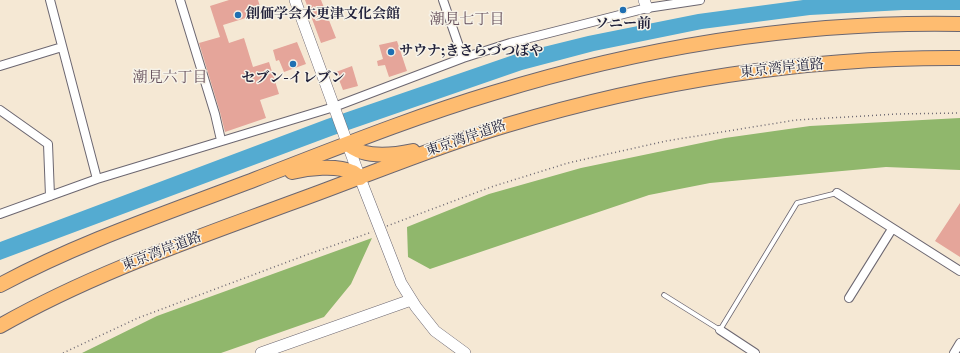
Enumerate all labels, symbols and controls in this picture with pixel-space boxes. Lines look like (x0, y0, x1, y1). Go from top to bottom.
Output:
marker: ソニー前 (618, 5, 628, 15)
place label: 創価学会木更津文化会館 (246, 7, 400, 23)
marker: 創価学会木更津文化会館 (233, 10, 243, 20)
district label: 潮見七丁目 (430, 11, 504, 29)
place label: ソニー前 (595, 17, 651, 33)
place label: サウナ;きさらづつぼや (399, 44, 543, 60)
marker: サウナ;きさらづつぼや (386, 47, 396, 57)
street label: 東京湾岸道路 (739, 56, 825, 82)
marker: セブン-イレブン (288, 59, 298, 69)
district label: 潮見六丁目 (133, 69, 207, 87)
place label: セブン-イレブン (241, 71, 345, 87)
street label: 東京湾岸道路 (424, 117, 508, 161)
street label: 東京湾岸道路 (120, 229, 204, 275)

